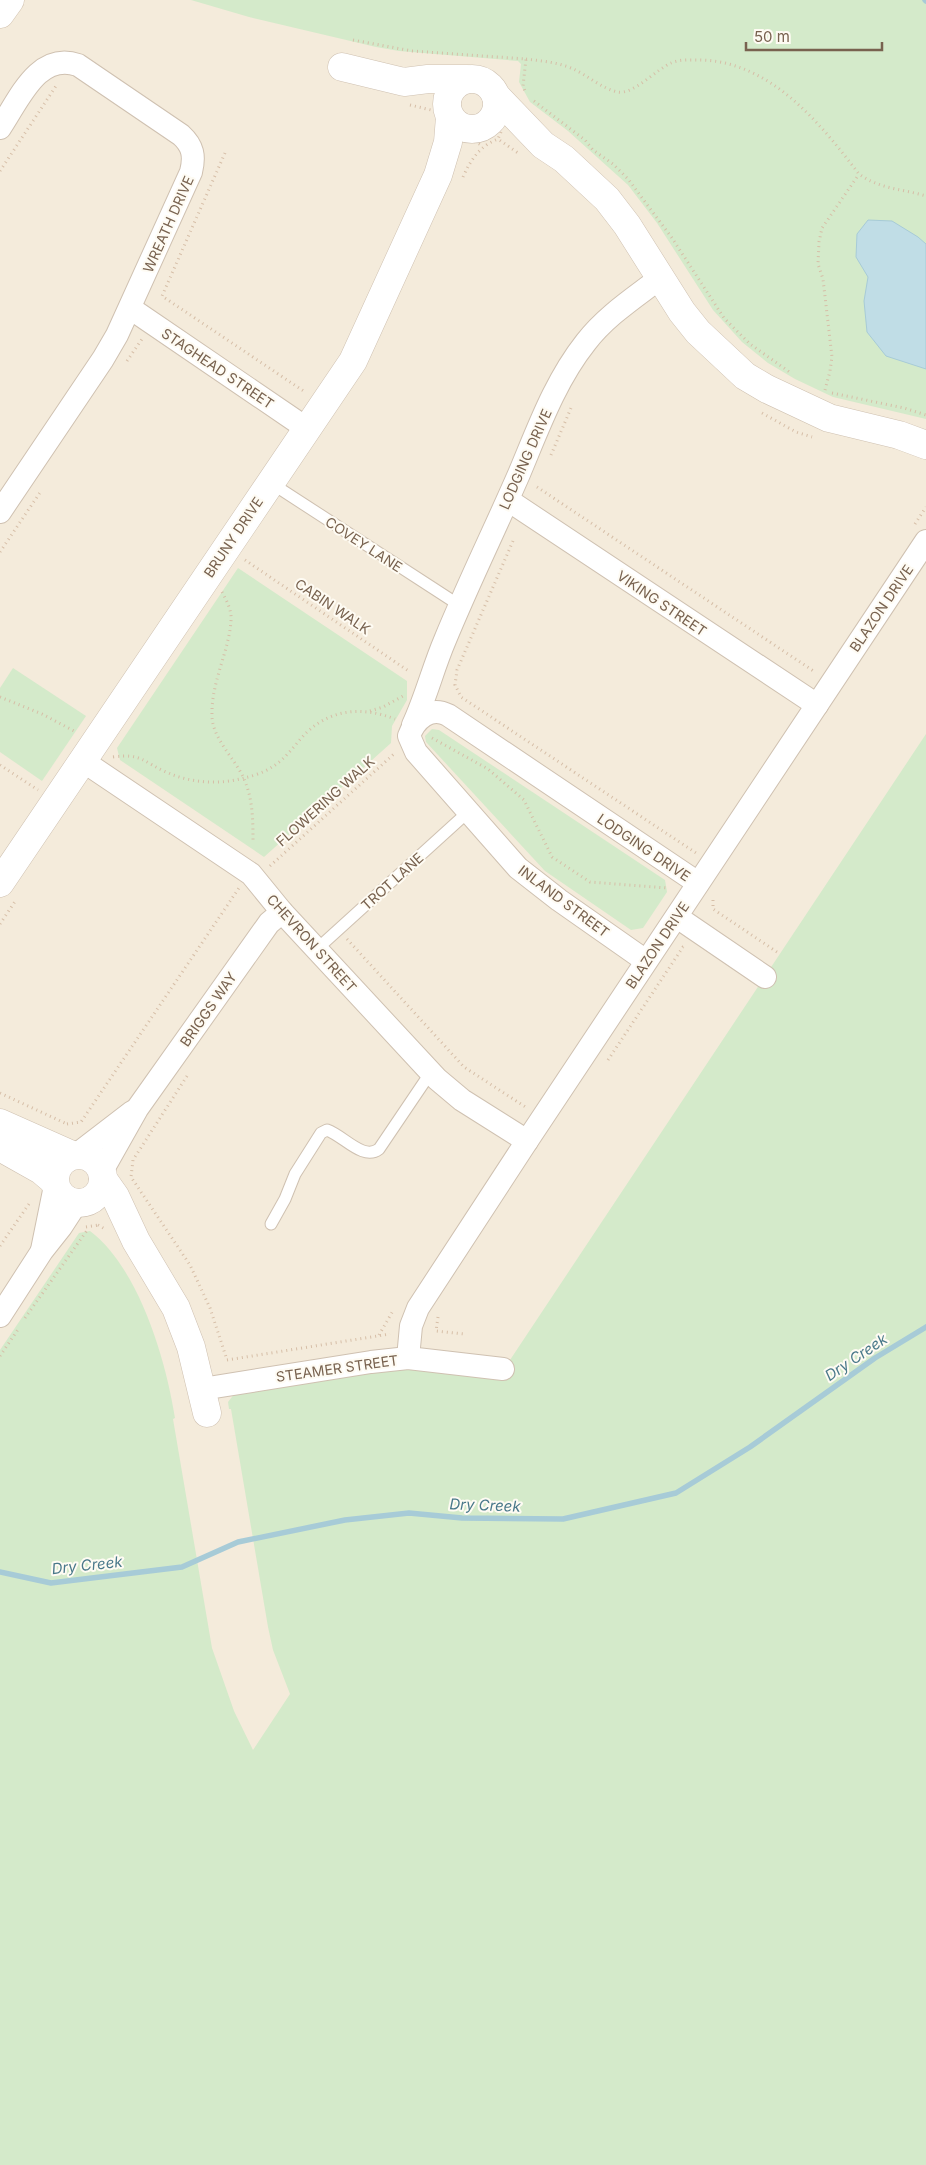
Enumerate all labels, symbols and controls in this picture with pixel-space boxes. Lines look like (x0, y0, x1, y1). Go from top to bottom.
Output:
scale bar (746, 20, 882, 52)
text: 50 m (754, 27, 790, 46)
street label: WREATH DRIVE (139, 173, 197, 275)
street label: STAGHEAD STREET (159, 324, 277, 412)
street label: LODGING DRIVE (495, 406, 555, 512)
street label: BRUNY DRIVE (200, 493, 266, 581)
street label: COVEY LANE (322, 513, 406, 575)
street label: BLAZON DRIVE (846, 561, 916, 655)
street label: VIKING STREET (614, 567, 710, 639)
street label: CABIN WALK (292, 575, 374, 638)
street label: FLOWERING WALK (272, 752, 378, 850)
street label: LODGING DRIVE (594, 810, 694, 884)
street label: TROT LANE (357, 849, 427, 913)
street label: INLAND STREET (515, 861, 613, 941)
street label: CHEVRON STREET (264, 891, 360, 995)
street label: BLAZON DRIVE (622, 898, 692, 992)
street label: BRIGGS WAY (176, 968, 240, 1049)
water label: Dry Creek (821, 1329, 891, 1385)
street label: STEAMER STREET (275, 1351, 399, 1385)
water label: Dry Creek (449, 1494, 522, 1516)
water label: Dry Creek (51, 1552, 124, 1578)

